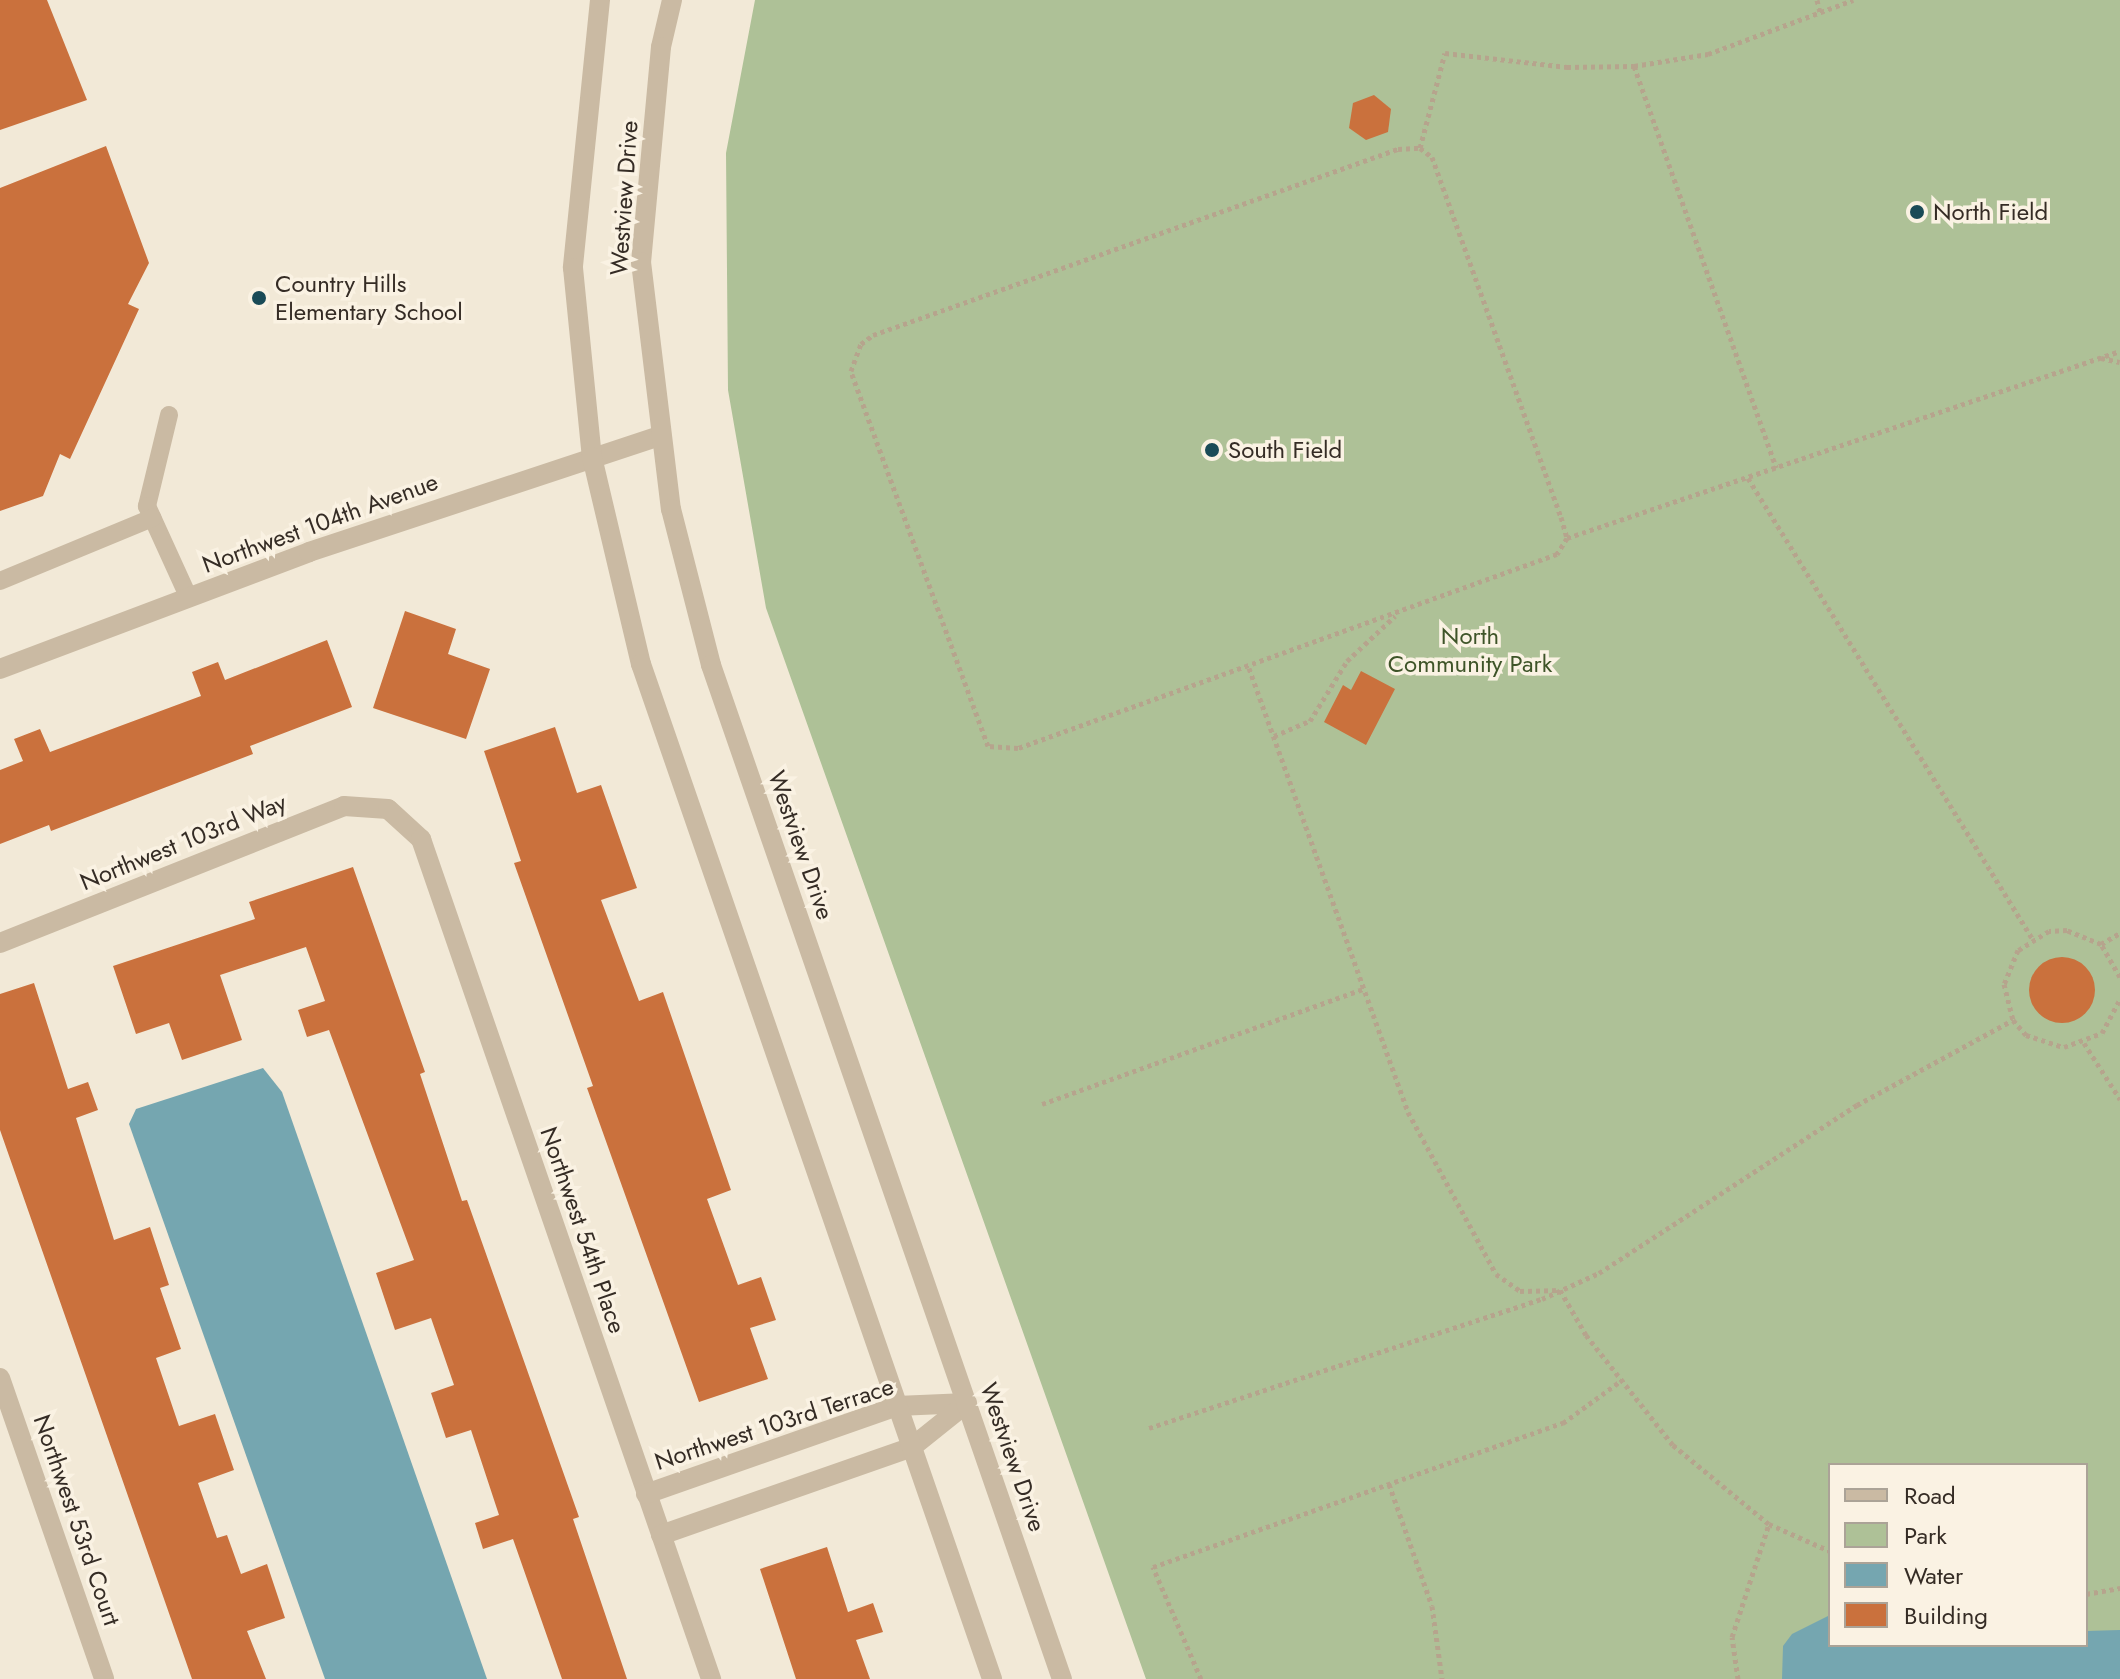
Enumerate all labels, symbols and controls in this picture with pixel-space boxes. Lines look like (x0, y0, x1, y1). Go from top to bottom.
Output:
street label: Westview Drive (604, 120, 644, 276)
place label: North Field (1933, 198, 2048, 226)
marker: North Field (1908, 203, 1926, 221)
place label: Country Hills Elementary School (275, 270, 463, 326)
marker: Country Hills Elementary School (250, 289, 268, 307)
place label: South Field (1228, 436, 1342, 464)
marker: South Field (1203, 441, 1221, 459)
street label: Northwest 104th Avenue (198, 467, 442, 579)
park label: North Community Park (1388, 622, 1552, 678)
street label: Westview Drive (762, 767, 840, 923)
street label: Northwest 103rd Way (76, 787, 290, 897)
street label: Northwest 54th Place (534, 1123, 632, 1337)
street label: Northwest 103rd Terrace (651, 1372, 897, 1476)
street label: Westview Drive (974, 1379, 1052, 1535)
street label: Northwest 53rd Court (27, 1411, 127, 1629)
legend (1828, 1463, 2088, 1647)
text: Road (1904, 1478, 1956, 1513)
text: Park (1904, 1518, 1947, 1553)
text: Water (1904, 1558, 1963, 1593)
text: Building (1904, 1598, 1988, 1633)

